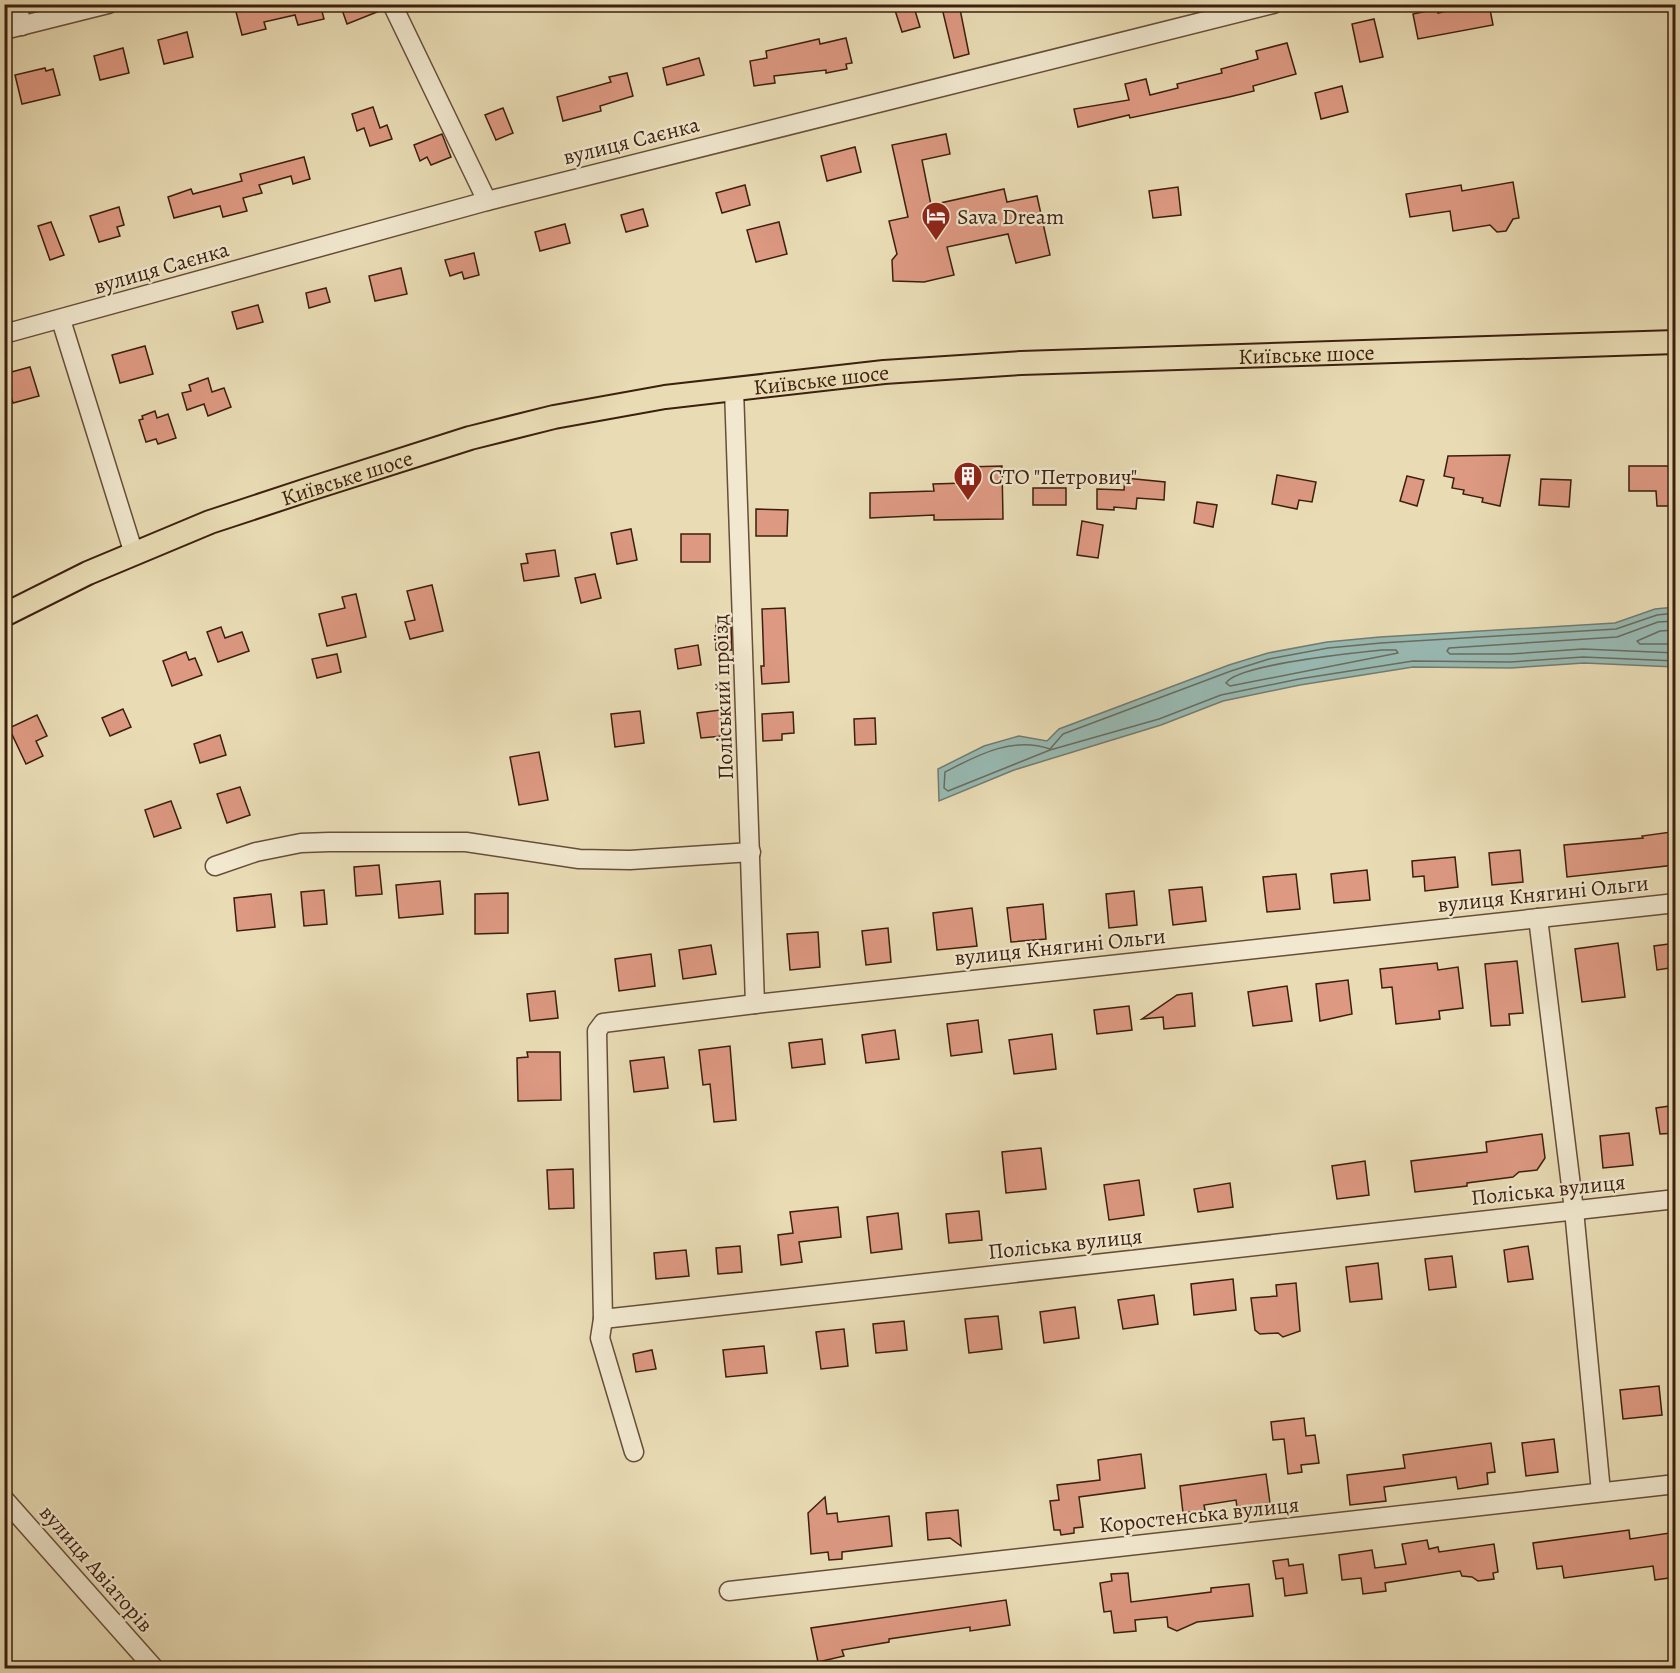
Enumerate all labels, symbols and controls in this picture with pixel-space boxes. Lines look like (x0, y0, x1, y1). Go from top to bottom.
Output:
street label: вулиця Саєнка (560, 109, 703, 172)
hotel icon: Sava Dream (920, 200, 952, 242)
place label: Sava Dream (957, 202, 1064, 232)
street label: вулиця Саєнка (90, 234, 233, 302)
street label: Київське шосе (1238, 338, 1375, 372)
street label: Київське шосе (752, 358, 890, 403)
street label: Київське шосе (277, 443, 417, 514)
building icon: СТО "Петрович" (952, 460, 984, 502)
place label: СТО "Петрович" (989, 462, 1137, 492)
street label: Поліський проїзд (705, 613, 741, 780)
street label: вулиця Княгині Ольги (1436, 868, 1650, 920)
street label: вулиця Княгині Ольги (953, 921, 1167, 973)
street label: Поліська вулиця (1469, 1167, 1627, 1213)
street label: Поліська вулиця (986, 1221, 1144, 1267)
street label: Коростенська вулиця (1098, 1490, 1301, 1540)
street label: вулиця Авіаторів (33, 1499, 160, 1639)

